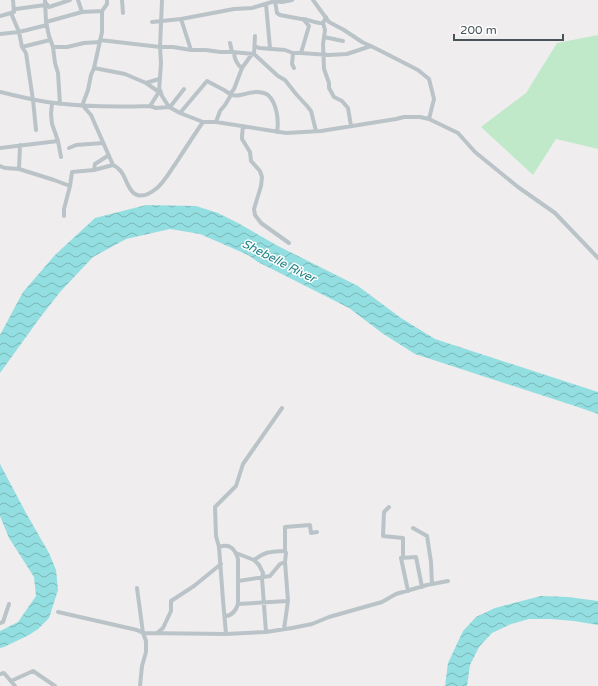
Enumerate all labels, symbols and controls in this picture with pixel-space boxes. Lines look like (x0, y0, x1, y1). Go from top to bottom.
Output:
scale bar (454, 16, 563, 42)
text: 200 m (460, 23, 497, 37)
water label: Shebelle River (240, 236, 319, 286)

